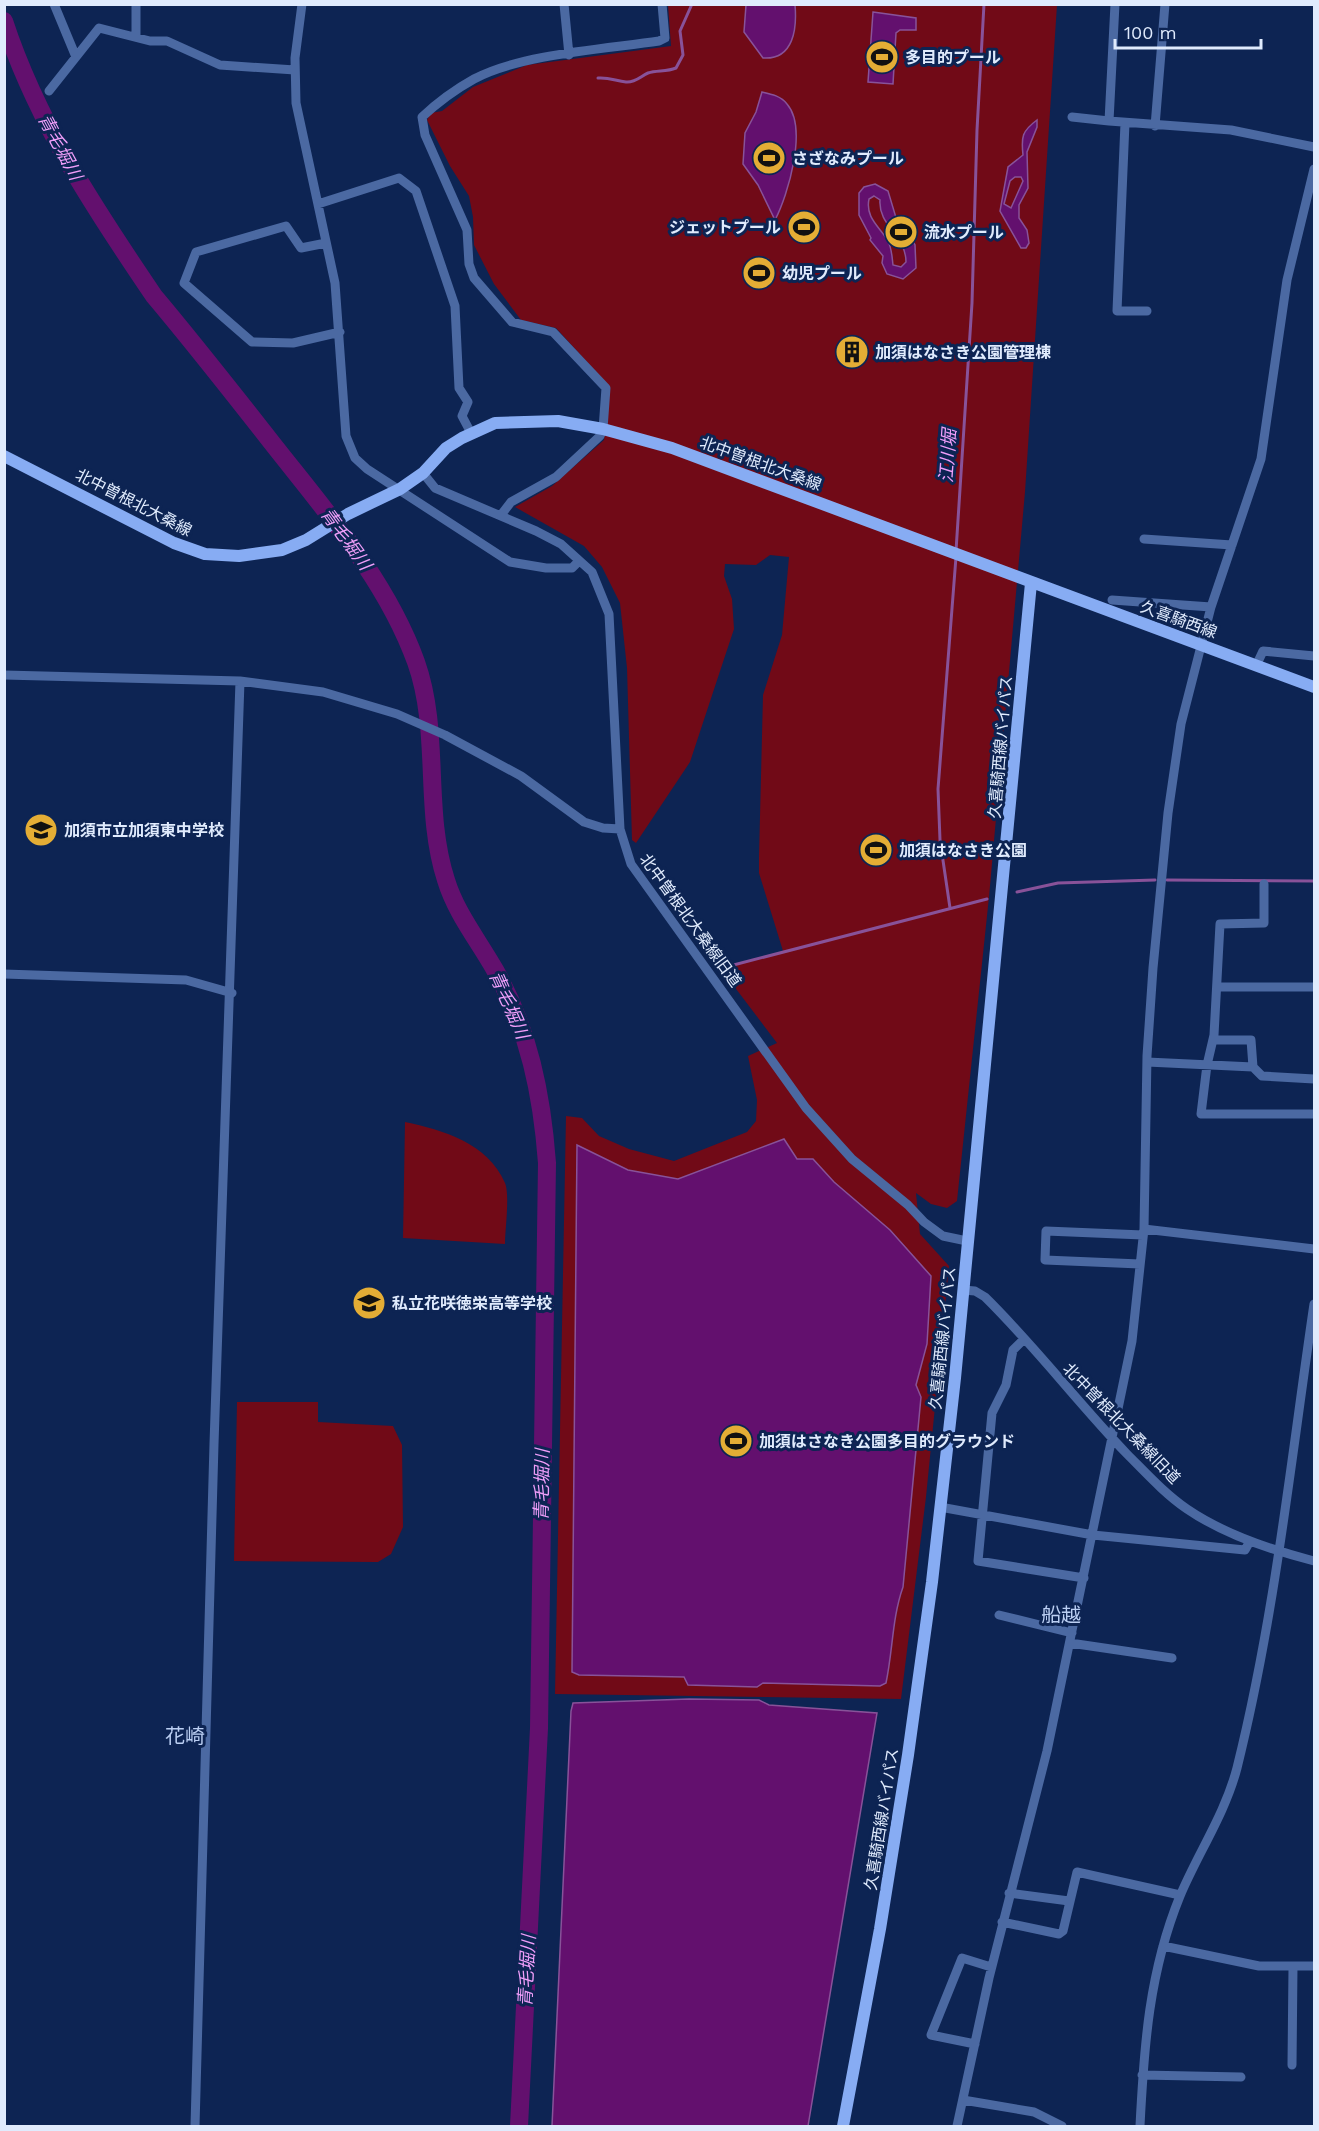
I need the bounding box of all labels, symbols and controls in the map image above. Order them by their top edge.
scale bar [1115,12,1260,50]
text: 100 m [1124,22,1177,43]
sports icon: 多目的プール [864,39,900,75]
place label: 多目的プール [905,48,1001,67]
water label: 青毛堀川 [34,110,88,185]
sports icon: さざなみプール [751,140,787,176]
place label: さざなみプール [792,149,904,168]
sports icon: ジェットプール [786,209,822,245]
sports icon: 流水プール [883,214,919,250]
place label: ジェットプール [669,218,781,237]
place label: 流水プール [924,223,1004,242]
sports icon: 幼児プール [741,255,777,291]
place label: 幼児プール [782,264,862,283]
building icon: 加須はなさき公園管理棟 [834,334,870,370]
place label: 加須はなさき公園管理棟 [875,343,1051,362]
water label: 江川堀 [935,425,960,484]
street label: 北中曽根北大桑線 [697,433,824,494]
street label: 北中曽根北大桑線 [72,465,195,540]
water label: 青毛堀川 [317,503,377,576]
street label: 久喜騎西線 [1138,597,1220,642]
street label: 久喜騎西線バイパス [985,675,1016,819]
school or university icon: 加須市立加須東中学校 [23,812,59,848]
place label: 加須市立加須東中学校 [64,821,224,840]
sports icon: 加須はなさき公園 [858,832,894,868]
place label: 加須はなさき公園 [899,841,1027,860]
street label: 北中曽根北大桑線旧道 [636,850,745,991]
water label: 青毛堀川 [485,968,535,1044]
street label: 久喜騎西線バイパス [926,1266,959,1410]
school or university icon: 私立花咲徳栄高等学校 [351,1285,387,1321]
place label: 私立花咲徳栄高等学校 [392,1294,552,1313]
street label: 北中曽根北大桑線旧道 [1059,1359,1184,1487]
sports icon: 加須はさなき公園多目的グラウンド [718,1423,754,1459]
place label: 加須はさなき公園多目的グラウンド [759,1432,1015,1451]
water label: 青毛堀川 [530,1447,553,1521]
district label: 船越 [1041,1603,1081,1627]
district label: 花崎 [165,1724,205,1748]
street label: 久喜騎西線バイパス [861,1747,902,1892]
water label: 青毛堀川 [514,1932,539,2007]

